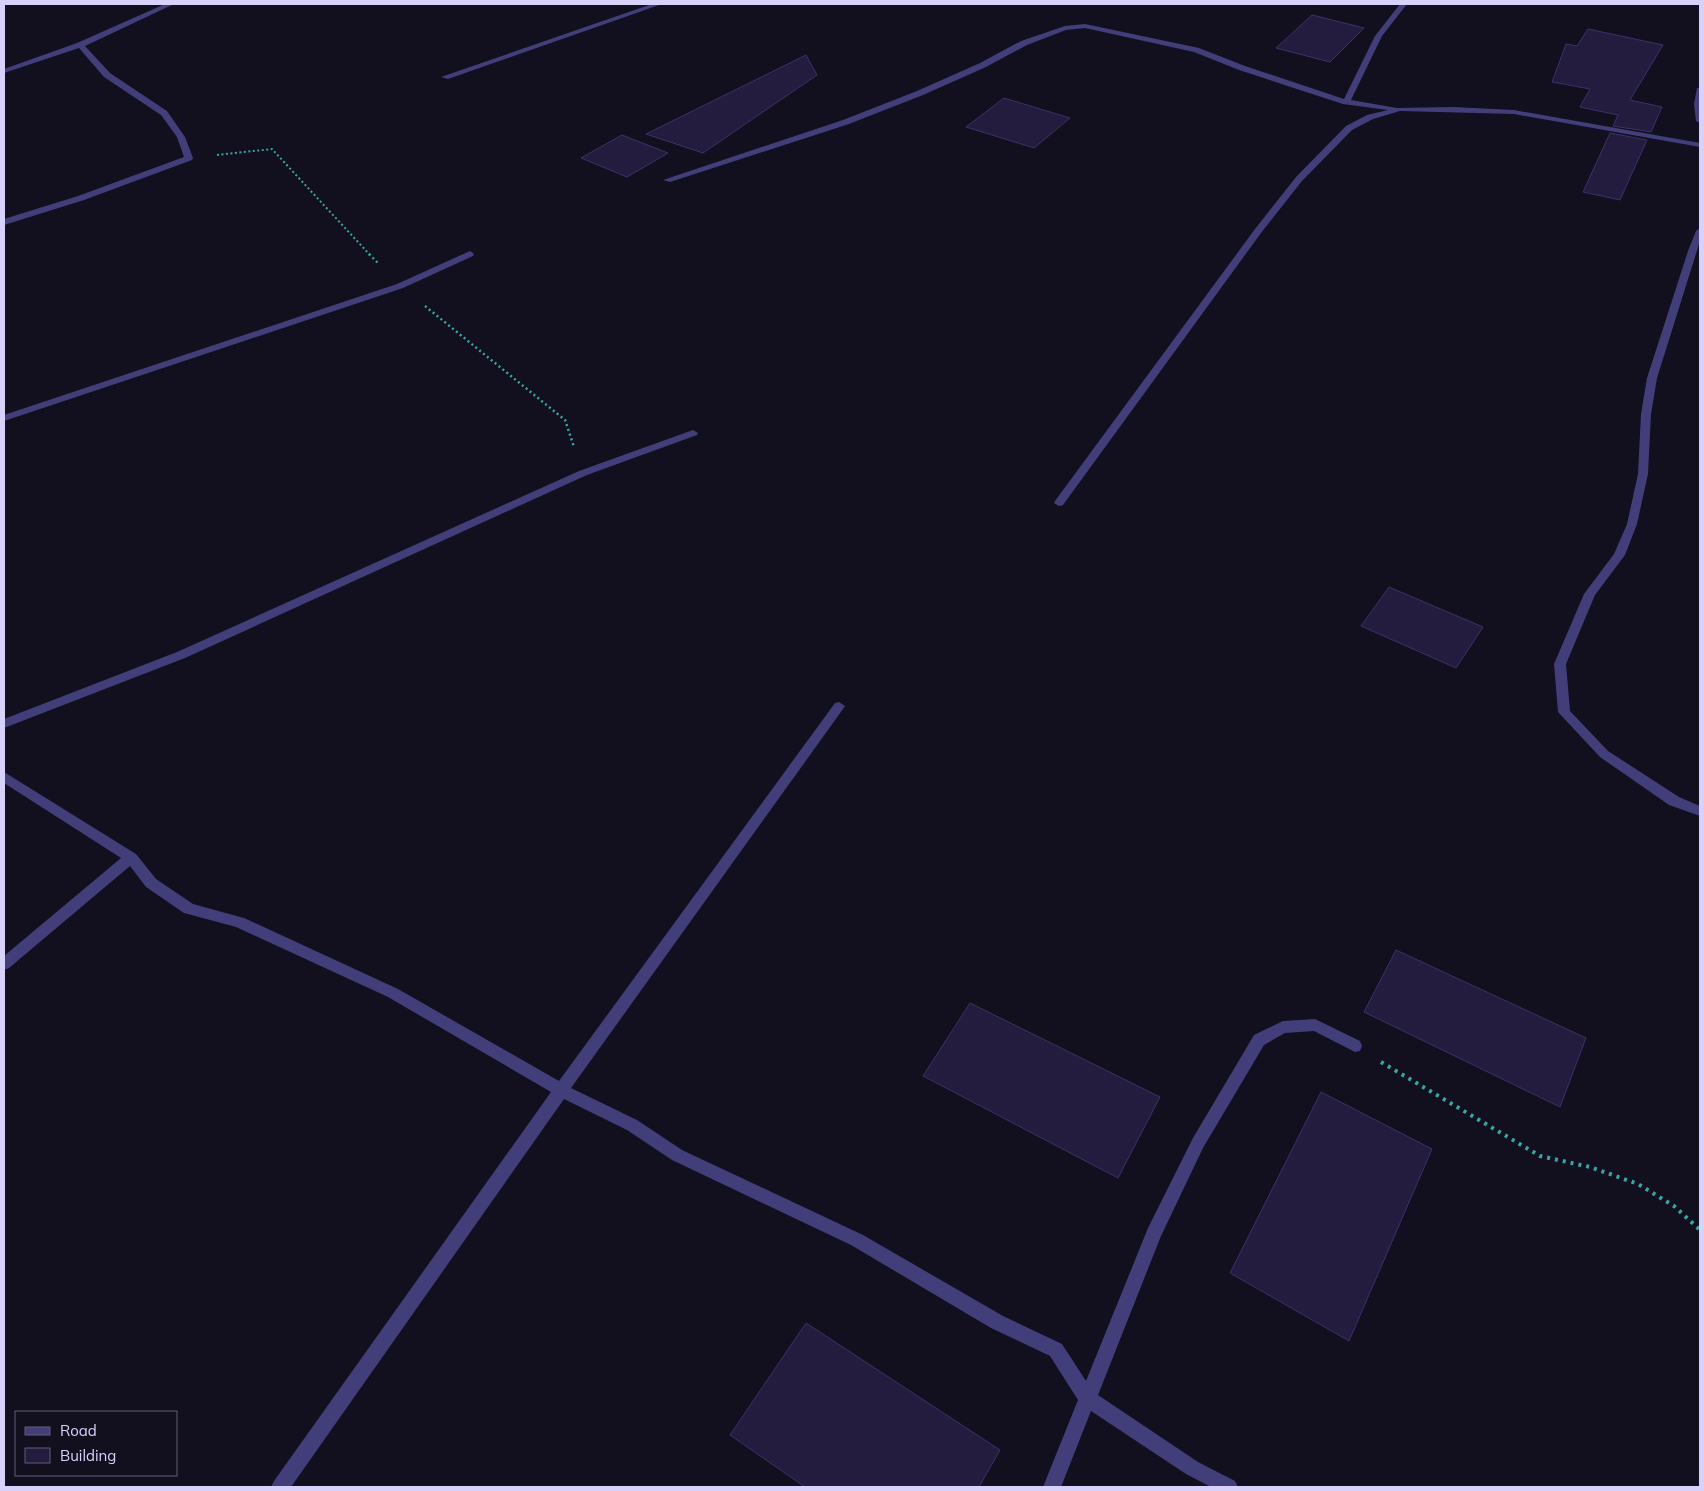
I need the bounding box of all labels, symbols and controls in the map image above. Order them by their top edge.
legend [15,1411,178,1476]
text: Road [60,1421,97,1440]
text: Building [60,1446,116,1465]

